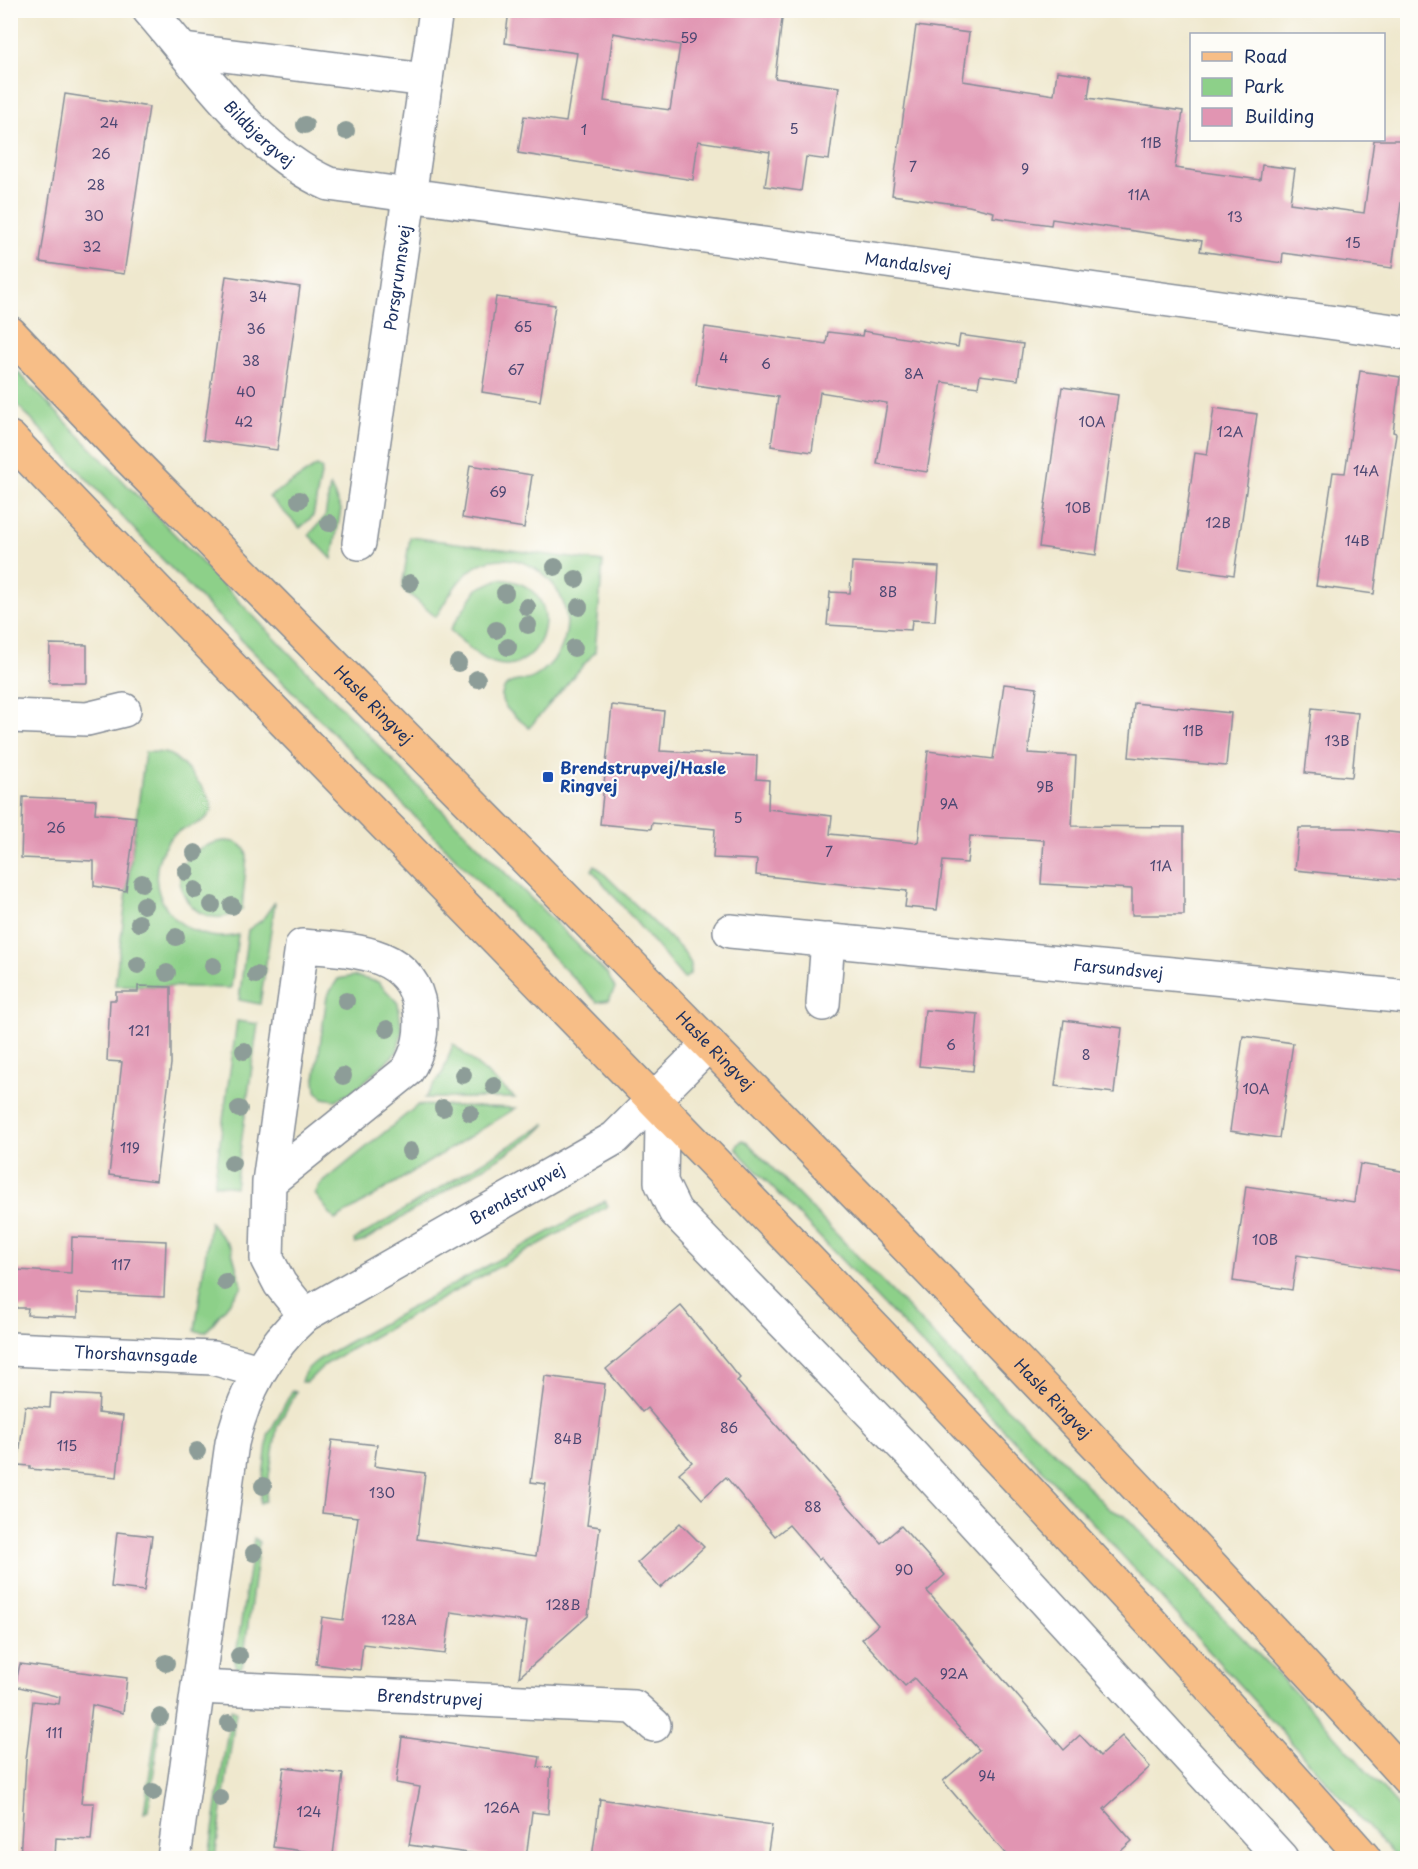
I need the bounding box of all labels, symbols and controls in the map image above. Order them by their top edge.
house number: 59 [680,27,698,48]
legend [1190,33,1385,141]
text: Road [1244,42,1288,69]
text: Park [1244,72,1284,99]
street label: Bildbjergvej [219,95,300,172]
text: Building [1244,102,1314,129]
house number: 24 [100,112,118,133]
house number: 5 [789,118,799,139]
house number: 1 [581,119,587,140]
house number: 11B [1141,132,1162,153]
house number: 26 [91,143,111,164]
house number: 7 [909,156,917,177]
house number: 9 [1021,158,1029,179]
house number: 28 [87,174,105,195]
house number: 11A [1128,184,1151,205]
house number: 30 [84,205,104,226]
house number: 13 [1227,206,1243,227]
street label: Porsgrunnsvej [377,223,416,332]
house number: 15 [1345,232,1361,253]
house number: 32 [83,236,101,257]
street label: Mandalsvej [863,245,953,281]
house number: 34 [249,286,267,307]
house number: 65 [514,316,532,337]
house number: 36 [246,318,266,339]
house number: 4 [719,347,729,368]
house number: 38 [242,350,260,371]
house number: 6 [761,353,771,374]
house number: 67 [507,359,525,380]
house number: 8A [904,363,924,384]
house number: 40 [236,381,256,402]
house number: 42 [235,411,253,432]
house number: 10A [1078,411,1106,432]
house number: 12A [1217,421,1244,442]
house number: 14A [1353,460,1379,481]
house number: 69 [489,481,507,502]
house number: 10B [1065,497,1091,518]
house number: 12B [1205,512,1231,533]
house number: 14B [1345,530,1369,551]
house number: 8B [879,581,897,602]
street label: Hasle Ringvej [329,659,419,749]
house number: 11B [1183,720,1204,741]
house number: 13B [1325,730,1349,751]
place label: Brendstrupvej/Hasle Ringvej [560,755,726,797]
marker: Brendstrupvej/Hasle Ringvej [541,770,555,784]
house number: 9B [1036,776,1054,797]
house number: 9A [940,793,959,814]
house number: 5 [733,807,743,828]
house number: 26 [46,817,66,838]
house number: 7 [825,841,833,862]
house number: 11A [1150,855,1173,876]
street label: Farsundsvej [1072,951,1164,984]
street label: Hasle Ringvej [671,1005,760,1095]
house number: 121 [128,1020,150,1041]
house number: 6 [946,1034,956,1055]
house number: 8 [1082,1044,1090,1065]
house number: 10A [1242,1078,1270,1099]
house number: 119 [120,1137,140,1158]
street label: Brendstrupvej [465,1156,569,1230]
house number: 10B [1252,1229,1278,1250]
house number: 117 [111,1254,131,1275]
street label: Thorshavnsgade [73,1339,198,1368]
street label: Hasle Ringvej [1009,1352,1098,1443]
house number: 86 [720,1417,738,1438]
house number: 84B [554,1428,582,1449]
house number: 115 [57,1435,77,1456]
house number: 130 [369,1482,395,1503]
house number: 88 [804,1496,822,1517]
house number: 90 [895,1559,913,1580]
house number: 128B [546,1594,580,1615]
house number: 128A [381,1609,417,1630]
house number: 92A [940,1663,968,1684]
street label: Brendstrupvej [376,1682,483,1711]
house number: 111 [45,1722,63,1743]
house number: 94 [978,1765,996,1786]
house number: 126A [484,1797,520,1818]
house number: 124 [296,1801,322,1822]

